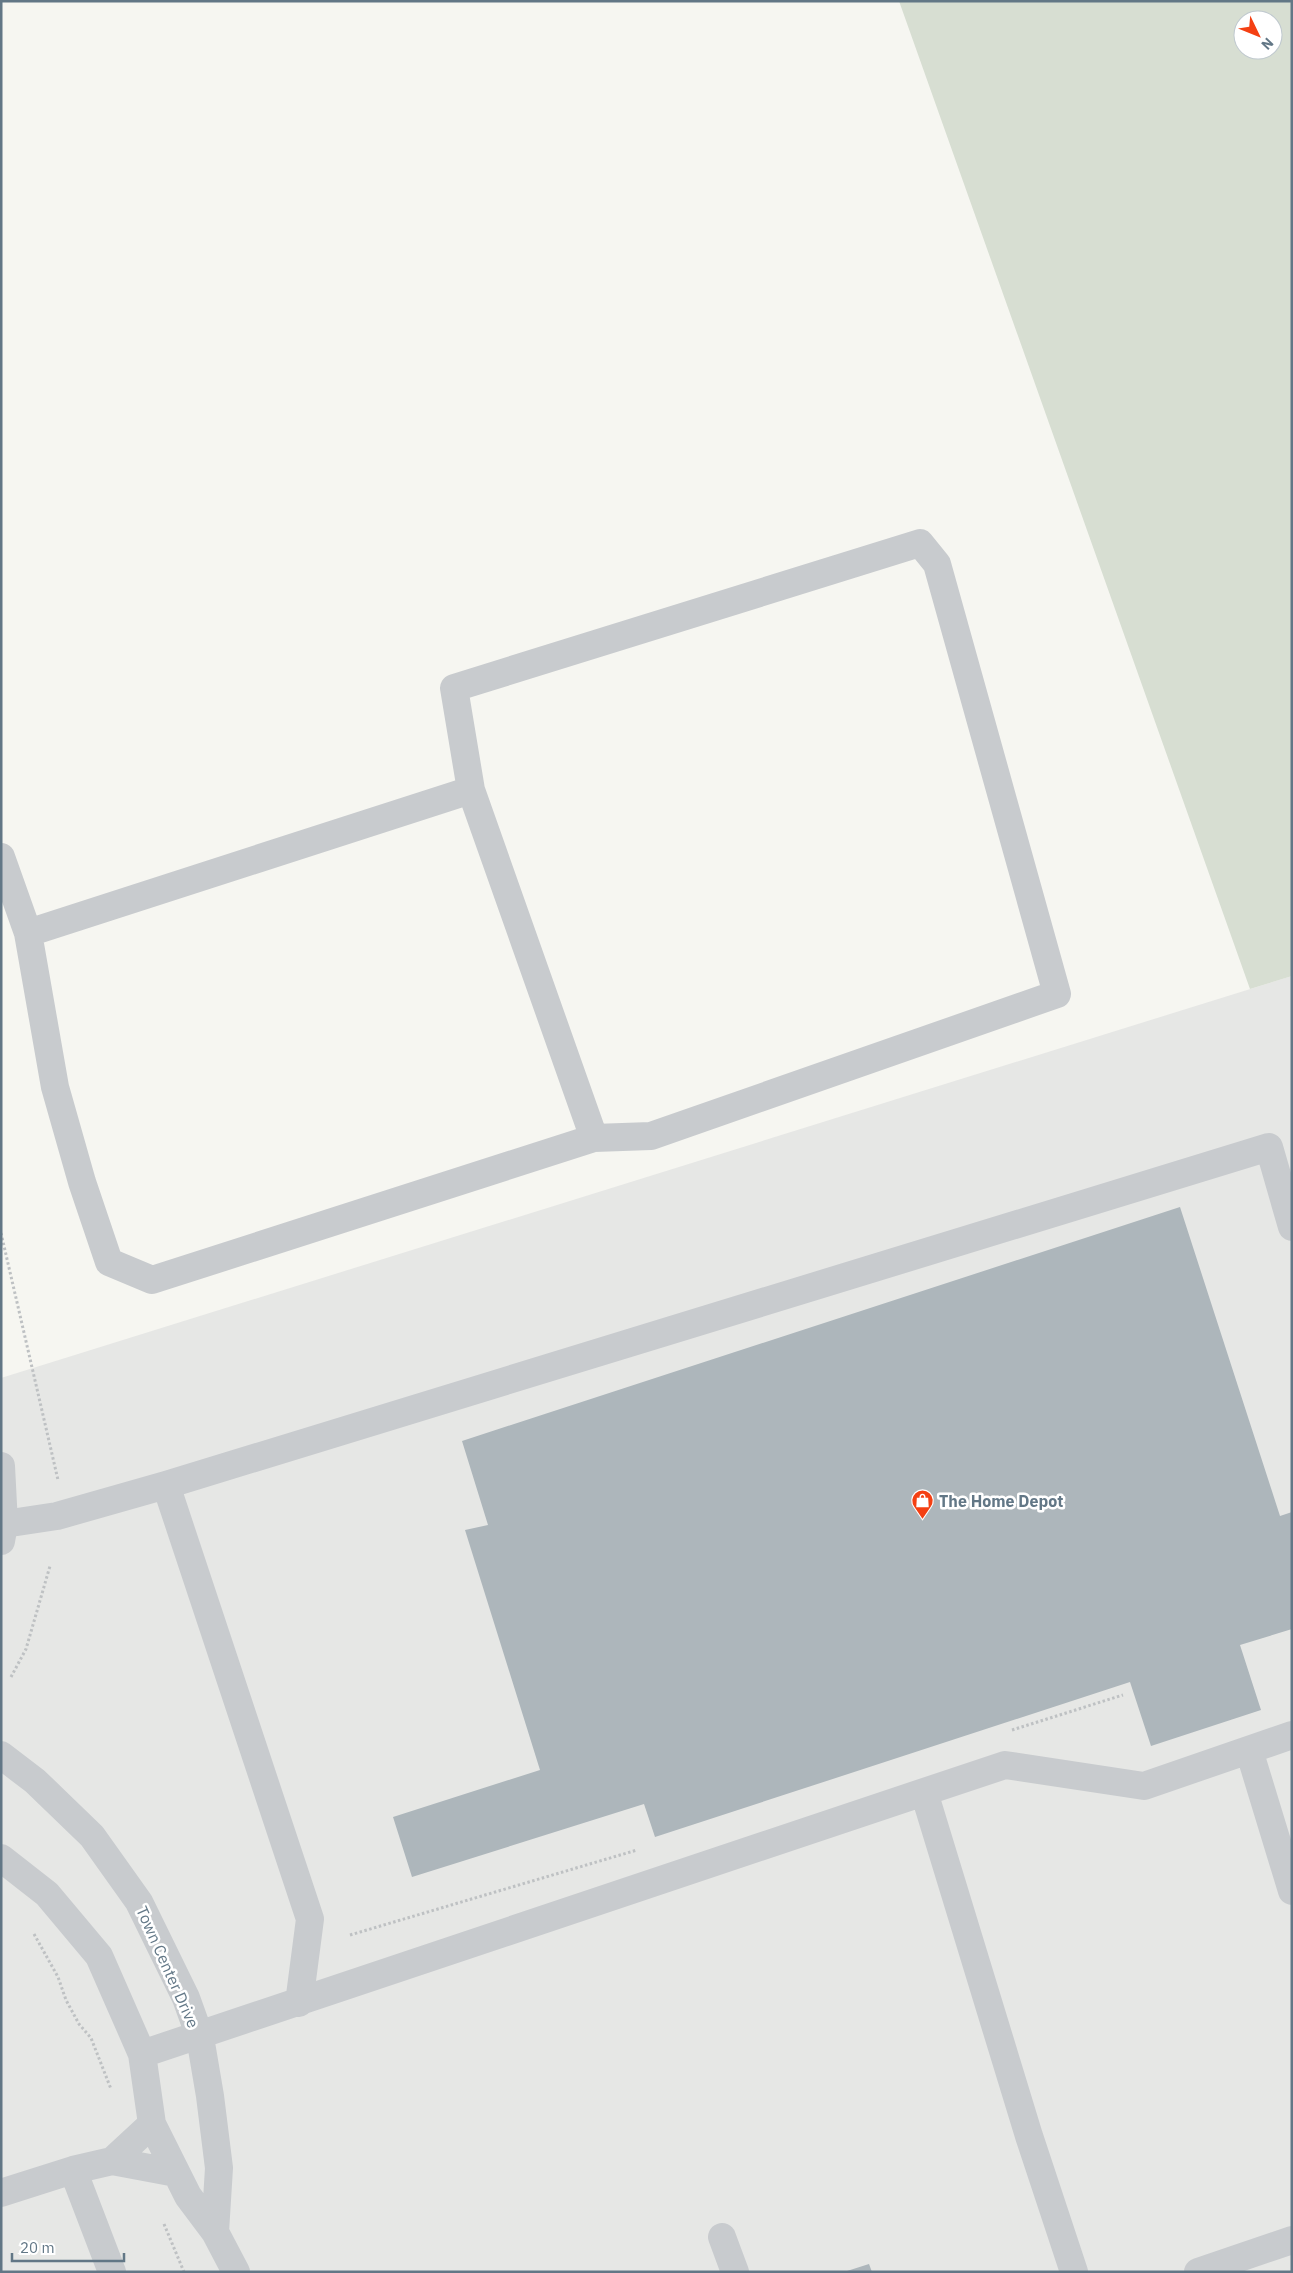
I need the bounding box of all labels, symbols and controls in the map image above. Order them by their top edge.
north arrow [1233,10,1283,60]
text: N [1257,34,1278,54]
shop icon: The Home Depot [911,1489,935,1520]
place label: The Home Depot [939,1491,1063,1511]
street label: Town Center Drive [132,1903,204,2031]
scale bar [12,2230,125,2262]
text: 20 m [20,2238,55,2257]

